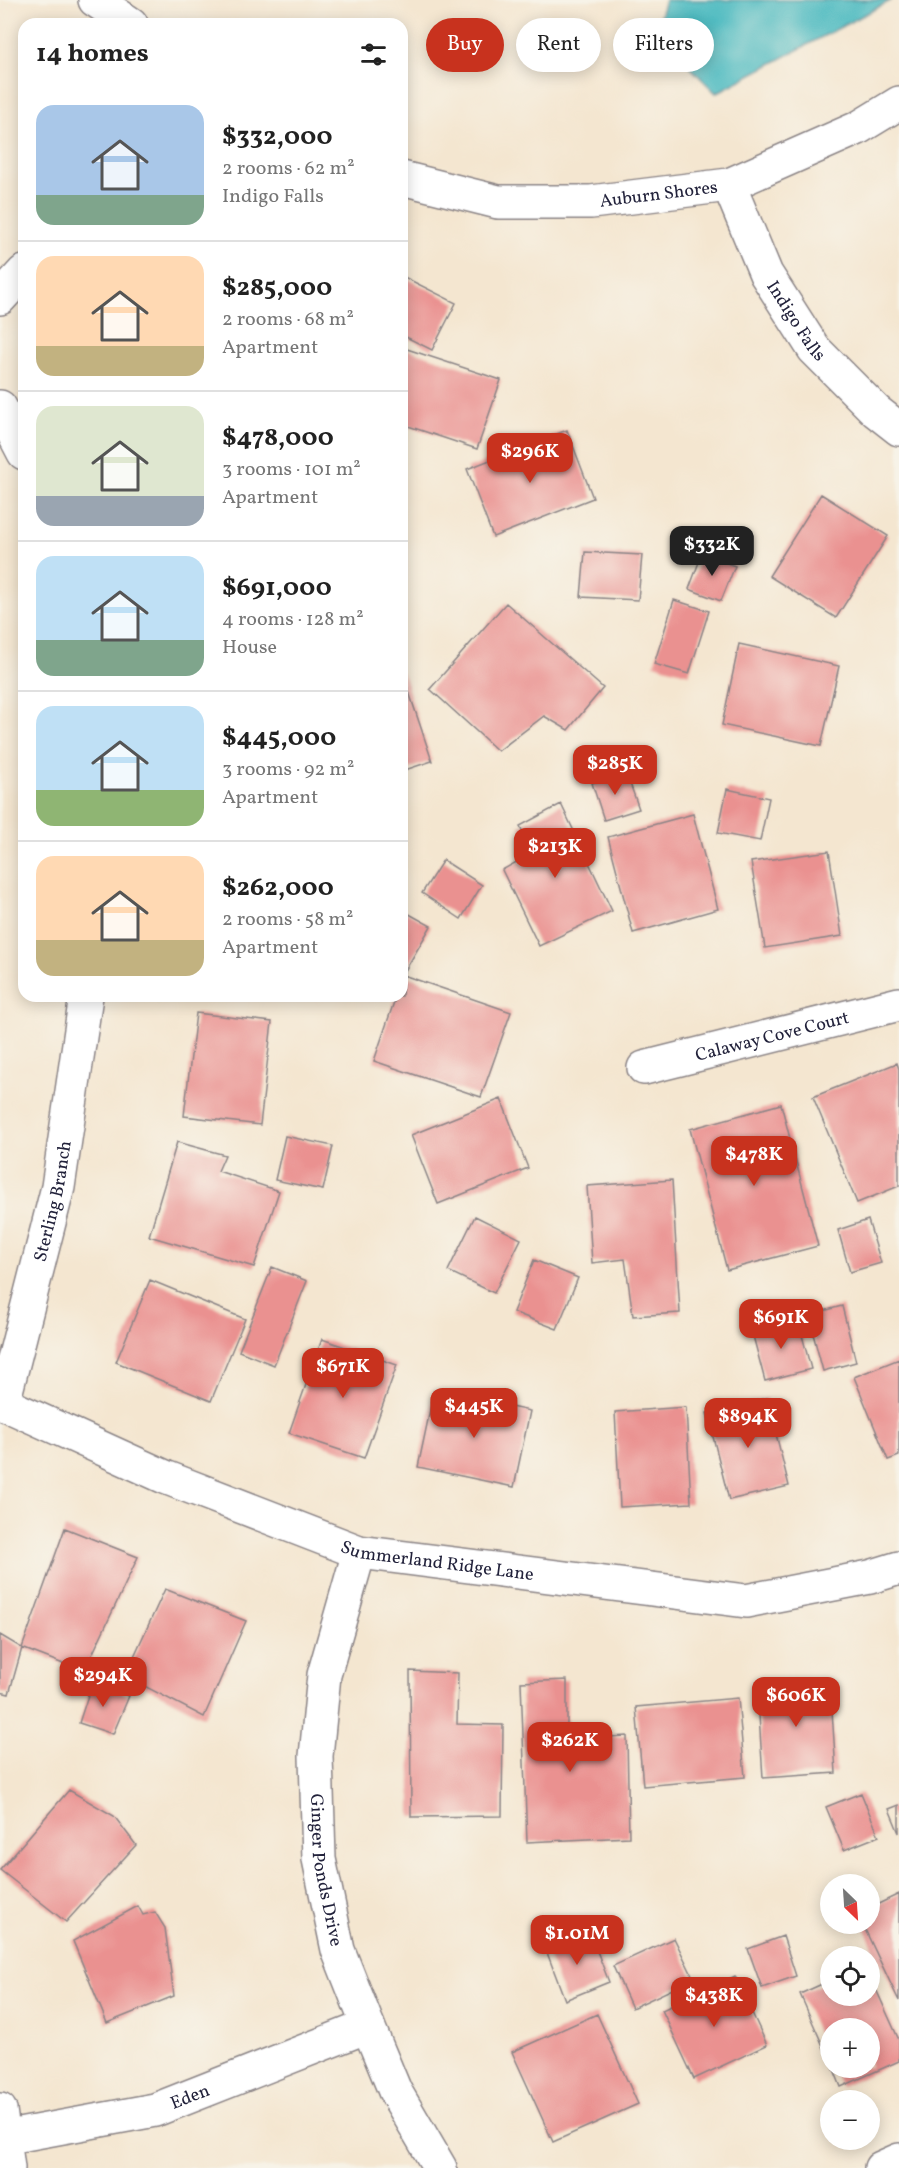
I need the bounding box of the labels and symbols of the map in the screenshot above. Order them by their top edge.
street label: Auburn Shores [598,176,719,215]
street label: Indigo Falls [759,276,831,368]
pin: $296K [488,433,572,484]
pin: $332K [670,526,754,577]
pin: $285K [573,745,657,796]
pin: $213K [513,828,597,879]
street label: Calaway Cove Court [693,1006,852,1069]
pin: $478K [712,1136,796,1187]
street label: Sterling Branch [28,1139,79,1265]
pin: $691K [739,1299,823,1350]
pin: $671K [301,1348,385,1399]
pin: $445K [432,1388,516,1439]
pin: $894K [706,1398,790,1449]
street label: Summerland Ridge Lane [337,1535,535,1588]
pin: $294K [61,1657,145,1708]
pin: $606K [754,1677,838,1728]
pin: $262K [528,1722,612,1773]
street label: Ginger Ponds Drive [303,1793,348,1949]
north arrow [820,1874,880,1934]
pin: $1.01M [528,1915,626,1966]
pin: $438K [672,1977,756,2028]
street label: Eden [167,2079,214,2117]

